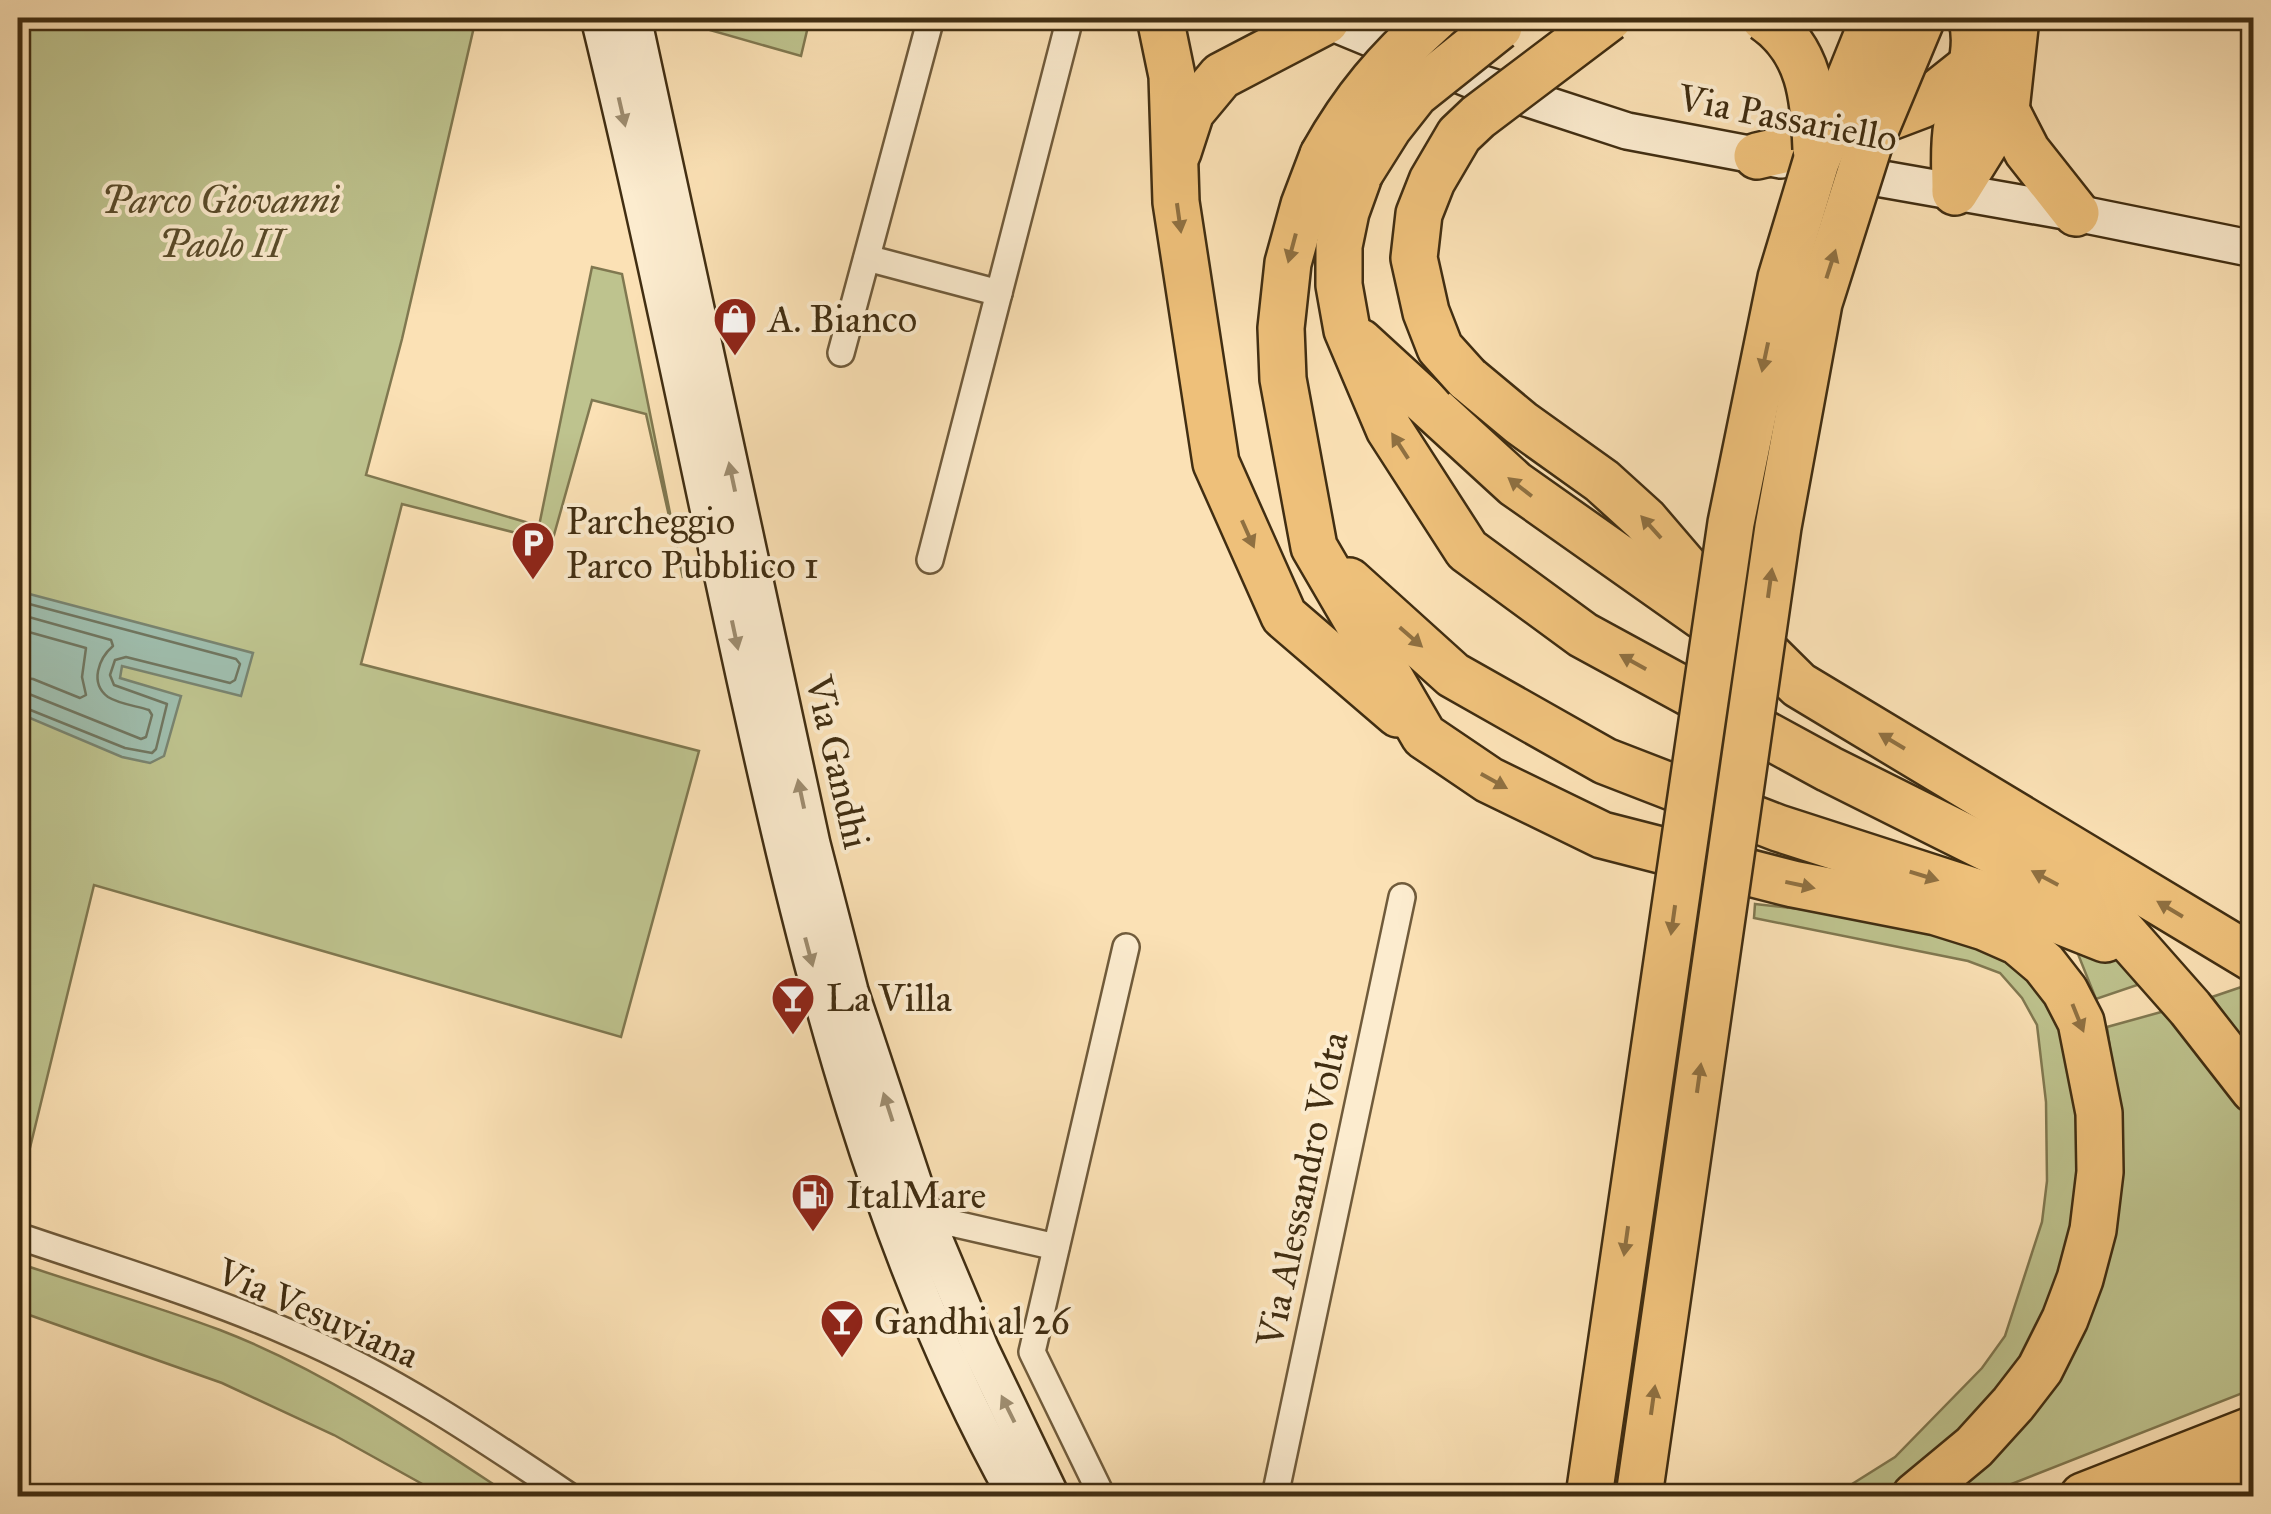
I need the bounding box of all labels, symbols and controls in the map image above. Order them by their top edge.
street label: Via Passariello [1674,74,1901,162]
one-way arrow [615,97,630,128]
park label: Parco Giovanni Paolo II [101,177,341,267]
one-way arrow [1171,203,1187,235]
one-way arrow [1284,232,1300,263]
one-way arrow [1824,249,1839,279]
shop icon: A. Bianco [712,296,758,357]
place label: A. Bianco [766,296,917,342]
one-way arrow [1756,342,1772,373]
one-way arrow [1391,432,1409,459]
one-way arrow [724,461,740,492]
one-way arrow [1507,477,1533,498]
place label: Parcheggio Parco Pubblico 1 [566,498,819,588]
one-way arrow [1640,515,1662,540]
parking icon: Parcheggio Parco Pubblico 1 [510,520,556,581]
one-way arrow [1239,520,1256,549]
one-way arrow [1763,567,1779,599]
one-way arrow [728,620,743,651]
one-way arrow [1398,626,1423,648]
one-way arrow [1619,654,1648,671]
street label: Via Gandhi [796,670,880,853]
one-way arrow [1878,733,1906,750]
one-way arrow [1479,772,1508,789]
one-way arrow [793,778,808,809]
one-way arrow [1909,869,1940,884]
one-way arrow [2031,870,2059,887]
one-way arrow [1785,877,1816,893]
one-way arrow [2156,901,2184,918]
one-way arrow [1665,904,1681,936]
one-way arrow [801,937,817,968]
bar icon: La Villa [770,975,816,1036]
place label: La Villa [826,975,953,1021]
one-way arrow [2070,1003,2086,1033]
street label: Via Alessandro Volta [1246,1027,1358,1351]
one-way arrow [1692,1062,1708,1094]
one-way arrow [880,1092,895,1122]
fuel station icon: ItalMare [790,1172,836,1233]
place label: ItalMare [846,1172,986,1218]
one-way arrow [1618,1226,1634,1258]
street label: Via Vesuviana [209,1248,427,1378]
bar icon: Gandhi al 26 [819,1298,865,1359]
place label: Gandhi al 26 [874,1298,1071,1344]
one-way arrow [1646,1384,1662,1415]
one-way arrow [1000,1394,1017,1423]

